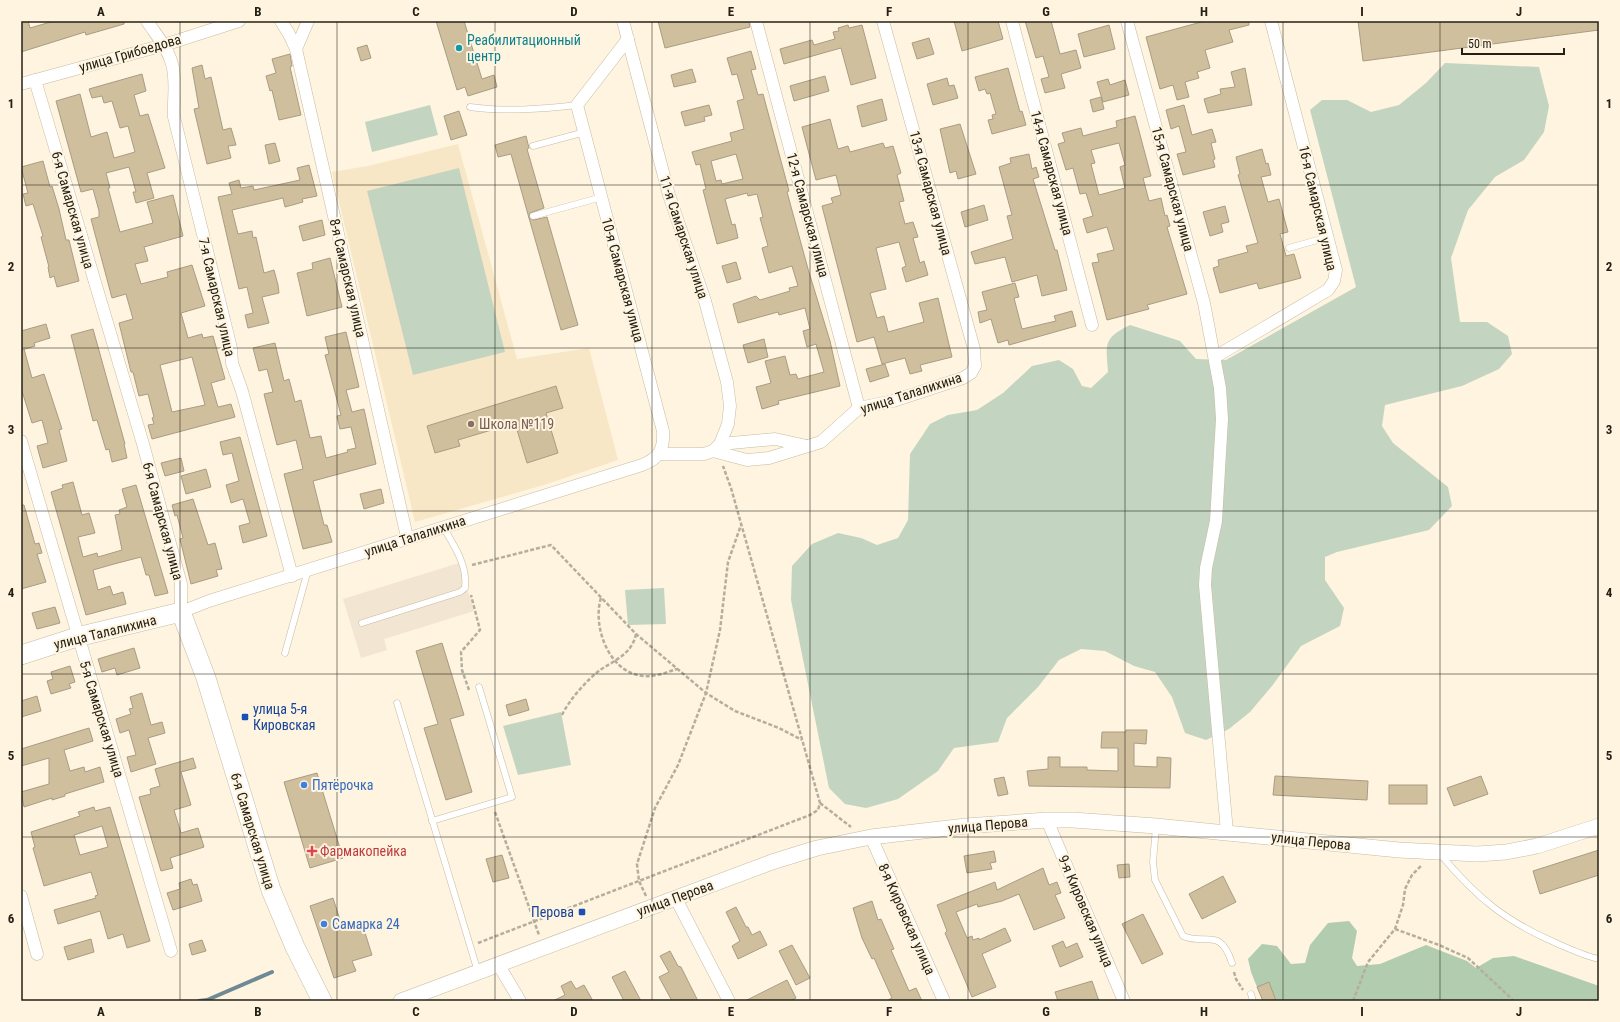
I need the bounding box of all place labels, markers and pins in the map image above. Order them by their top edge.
place label: Реабилитационный центр [467,32,581,64]
marker: Реабилитационный центр [454,43,464,53]
place label: Школа №119 [479,416,554,432]
marker: Школа №119 [466,419,476,429]
place label: улица 5-я Кировская [253,701,315,733]
marker: улица 5-я Кировская [240,712,250,722]
place label: Пятёрочка [312,777,374,793]
marker: Пятёрочка [299,780,309,790]
place label: Фармакопейка [320,843,407,859]
marker: Фармакопейка [307,846,317,856]
place label: Перова [531,904,574,920]
marker: Перова [577,907,587,917]
place label: Самарка 24 [332,916,400,932]
marker: Самарка 24 [319,919,329,929]

